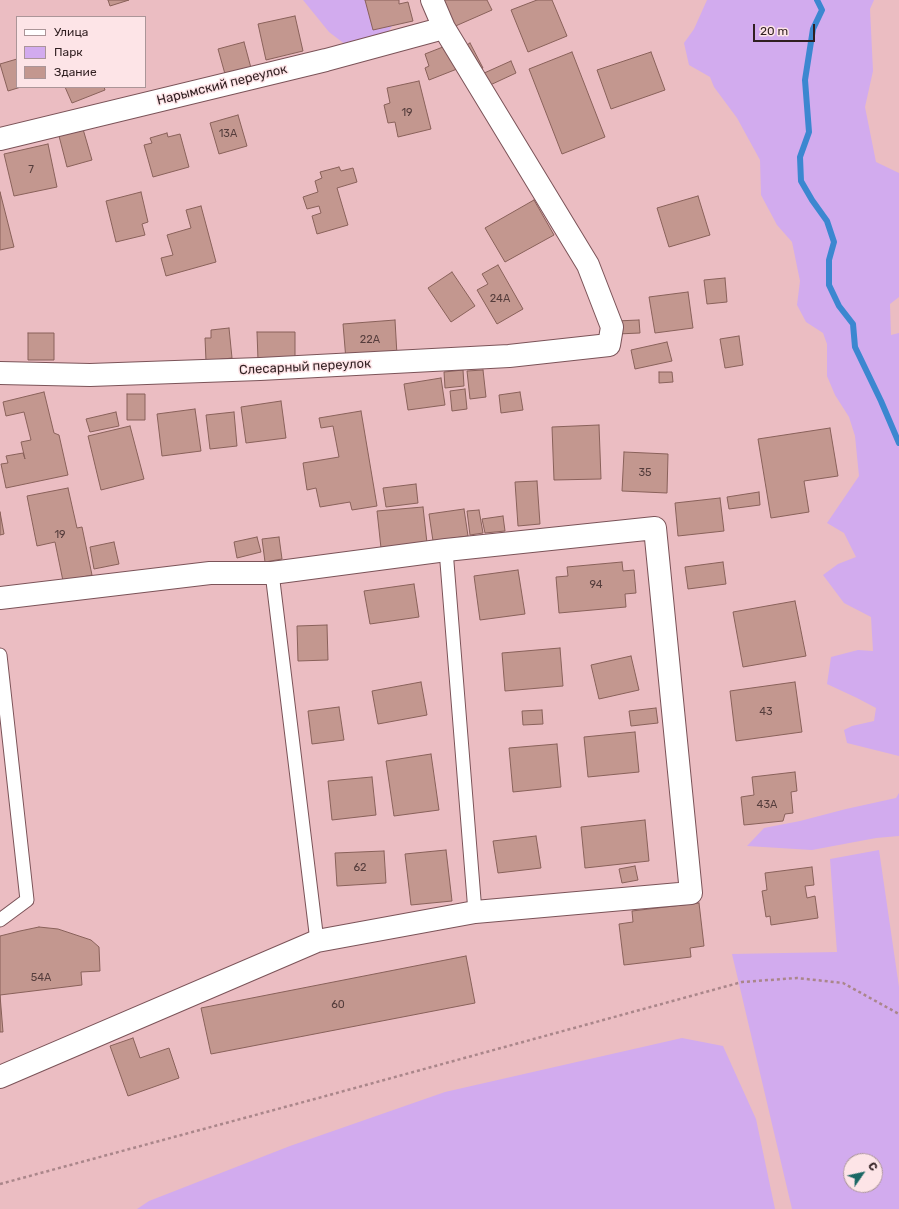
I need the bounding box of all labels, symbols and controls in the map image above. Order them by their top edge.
legend [16,16,146,88]
scale bar [755,16,817,42]
text: 20 m [760,24,788,38]
text: Улица [54,25,88,39]
text: Парк [54,45,83,59]
street label: Нарымский переулок [155,61,289,109]
text: Здание [54,65,97,79]
house number: 19 [401,106,413,120]
house number: 13А [219,127,237,141]
house number: 7 [28,163,34,177]
house number: 24А [490,292,510,306]
house number: 22А [360,333,380,347]
street label: Слесарный переулок [239,356,371,378]
house number: 35 [638,466,652,480]
house number: 19 [54,528,66,542]
house number: 94 [589,578,603,592]
house number: 43 [759,705,773,719]
house number: 43А [757,798,777,812]
house number: 62 [353,861,367,875]
house number: 54А [31,971,51,985]
house number: 60 [331,998,345,1012]
north arrow [843,1153,883,1193]
text: С [865,1160,880,1173]

